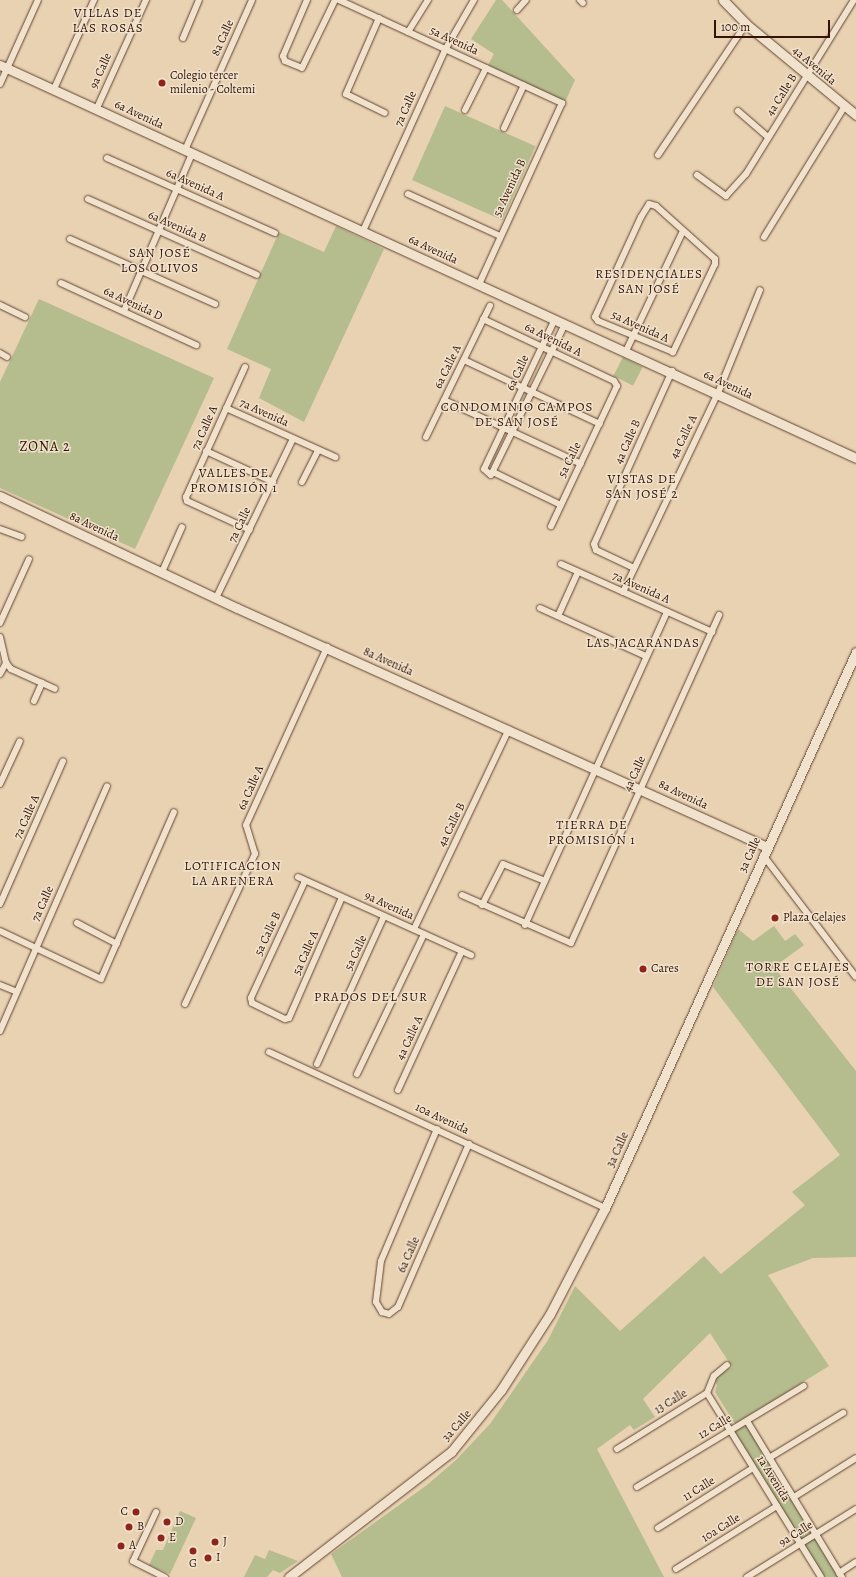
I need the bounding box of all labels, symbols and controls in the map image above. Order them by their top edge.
district label: VILLAS DE LAS ROSAS [72,6,144,37]
scale bar [716,12,832,38]
street label: 8a Calle [209,18,237,58]
text: 100 m [721,19,750,35]
street label: 5a Avenida [427,23,481,59]
street label: 4a Avenida [789,44,839,88]
street label: 9a Calle [87,51,115,91]
place label: Colegio tercer milenio - Coltemi [170,69,256,97]
street label: 4a Calle B [763,71,801,119]
marker: Colegio tercer milenio - Coltemi [157,78,167,88]
street label: 7a Calle [392,89,420,129]
street label: 6a Avenida [112,97,166,133]
street label: 5a Avenida B [490,157,530,219]
street label: 6a Avenida A [164,166,226,204]
street label: 6a Avenida B [146,208,208,246]
street label: 6a Avenida [406,232,460,268]
district label: SAN JOSÉ LOS OLIVOS [121,246,199,277]
district label: RESIDENCIALES SAN JOSÉ [595,267,703,298]
street label: 6a Avenida D [101,284,165,324]
street label: 5a Avenida A [609,308,671,346]
street label: 6a Avenida A [522,320,584,360]
street label: 6a Calle A [431,343,465,391]
street label: 6a Calle [503,353,533,393]
street label: 6a Avenida [701,367,755,403]
street label: 7a Avenida [237,396,291,430]
district label: CONDOMINIO CAMPOS DE SAN JOSÉ [441,400,593,431]
street label: 7a Calle A [189,404,221,452]
street label: 4a Calle A [667,413,701,461]
street label: 4a Calle B [612,417,644,467]
district label: ZONA 2 [19,439,71,455]
street label: 5a Calle [555,440,585,480]
district label: VALLES DE PROMISIÓN 1 [190,466,278,497]
district label: VISTAS DE SAN JOSÉ 2 [606,472,678,503]
street label: 7a Calle [226,505,254,545]
street label: 8a Avenida [67,509,121,545]
street label: 7a Avenida A [610,569,672,607]
district label: LAS JACARANDAS [586,635,700,651]
street label: 8a Avenida [361,645,415,679]
street label: 4a Calle [621,754,649,794]
street label: 6a Calle A [235,763,267,813]
street label: 8a Avenida [656,777,710,813]
street label: 7a Calle A [11,793,43,841]
street label: 4a Calle B [435,801,469,849]
district label: TIERRA DE PROMISIÓN 1 [548,818,636,849]
street label: 3a Calle [736,835,764,875]
district label: LOTIFICACION LA ARENERA [184,859,282,890]
street label: 7a Calle [29,884,57,924]
street label: 9a Avenida [362,889,416,923]
street label: 5a Calle B [252,910,284,958]
place label: Plaza Celajes [783,911,846,925]
marker: Plaza Celajes [770,913,780,923]
street label: 5a Calle A [290,929,322,977]
street label: 5a Calle [342,933,370,973]
district label: TORRE CELAJES DE SAN JOSÉ [746,960,850,991]
place label: Cares [651,962,679,976]
marker: Cares [638,964,648,974]
district label: PRADOS DEL SUR [314,989,428,1005]
street label: 4a Calle A [394,1014,426,1062]
street label: 10a Avenida [413,1100,471,1138]
street label: 3a Calle [604,1130,632,1170]
street label: 6a Calle [395,1235,423,1275]
street label: 13 Calle [652,1386,690,1418]
street label: 3a Calle [439,1407,475,1445]
street label: 12 Calle [696,1411,734,1443]
street label: 1a Avenida [753,1453,793,1505]
street label: 11 Calle [680,1474,718,1504]
place label: C [120,1505,128,1519]
marker: C [131,1507,141,1517]
street label: 10a Calle [699,1511,743,1545]
place label: D [175,1515,183,1529]
marker: D [162,1517,172,1527]
street label: 9a Calle [776,1518,816,1550]
place label: B [137,1520,144,1534]
marker: B [124,1522,134,1532]
place label: E [169,1531,176,1545]
marker: E [156,1533,166,1543]
place label: J [223,1535,227,1549]
marker: J [210,1537,220,1547]
place label: A [129,1539,136,1553]
marker: A [116,1541,126,1551]
marker: G [188,1546,198,1556]
place label: I [216,1551,220,1565]
marker: I [203,1553,213,1563]
place label: G [189,1557,197,1571]

